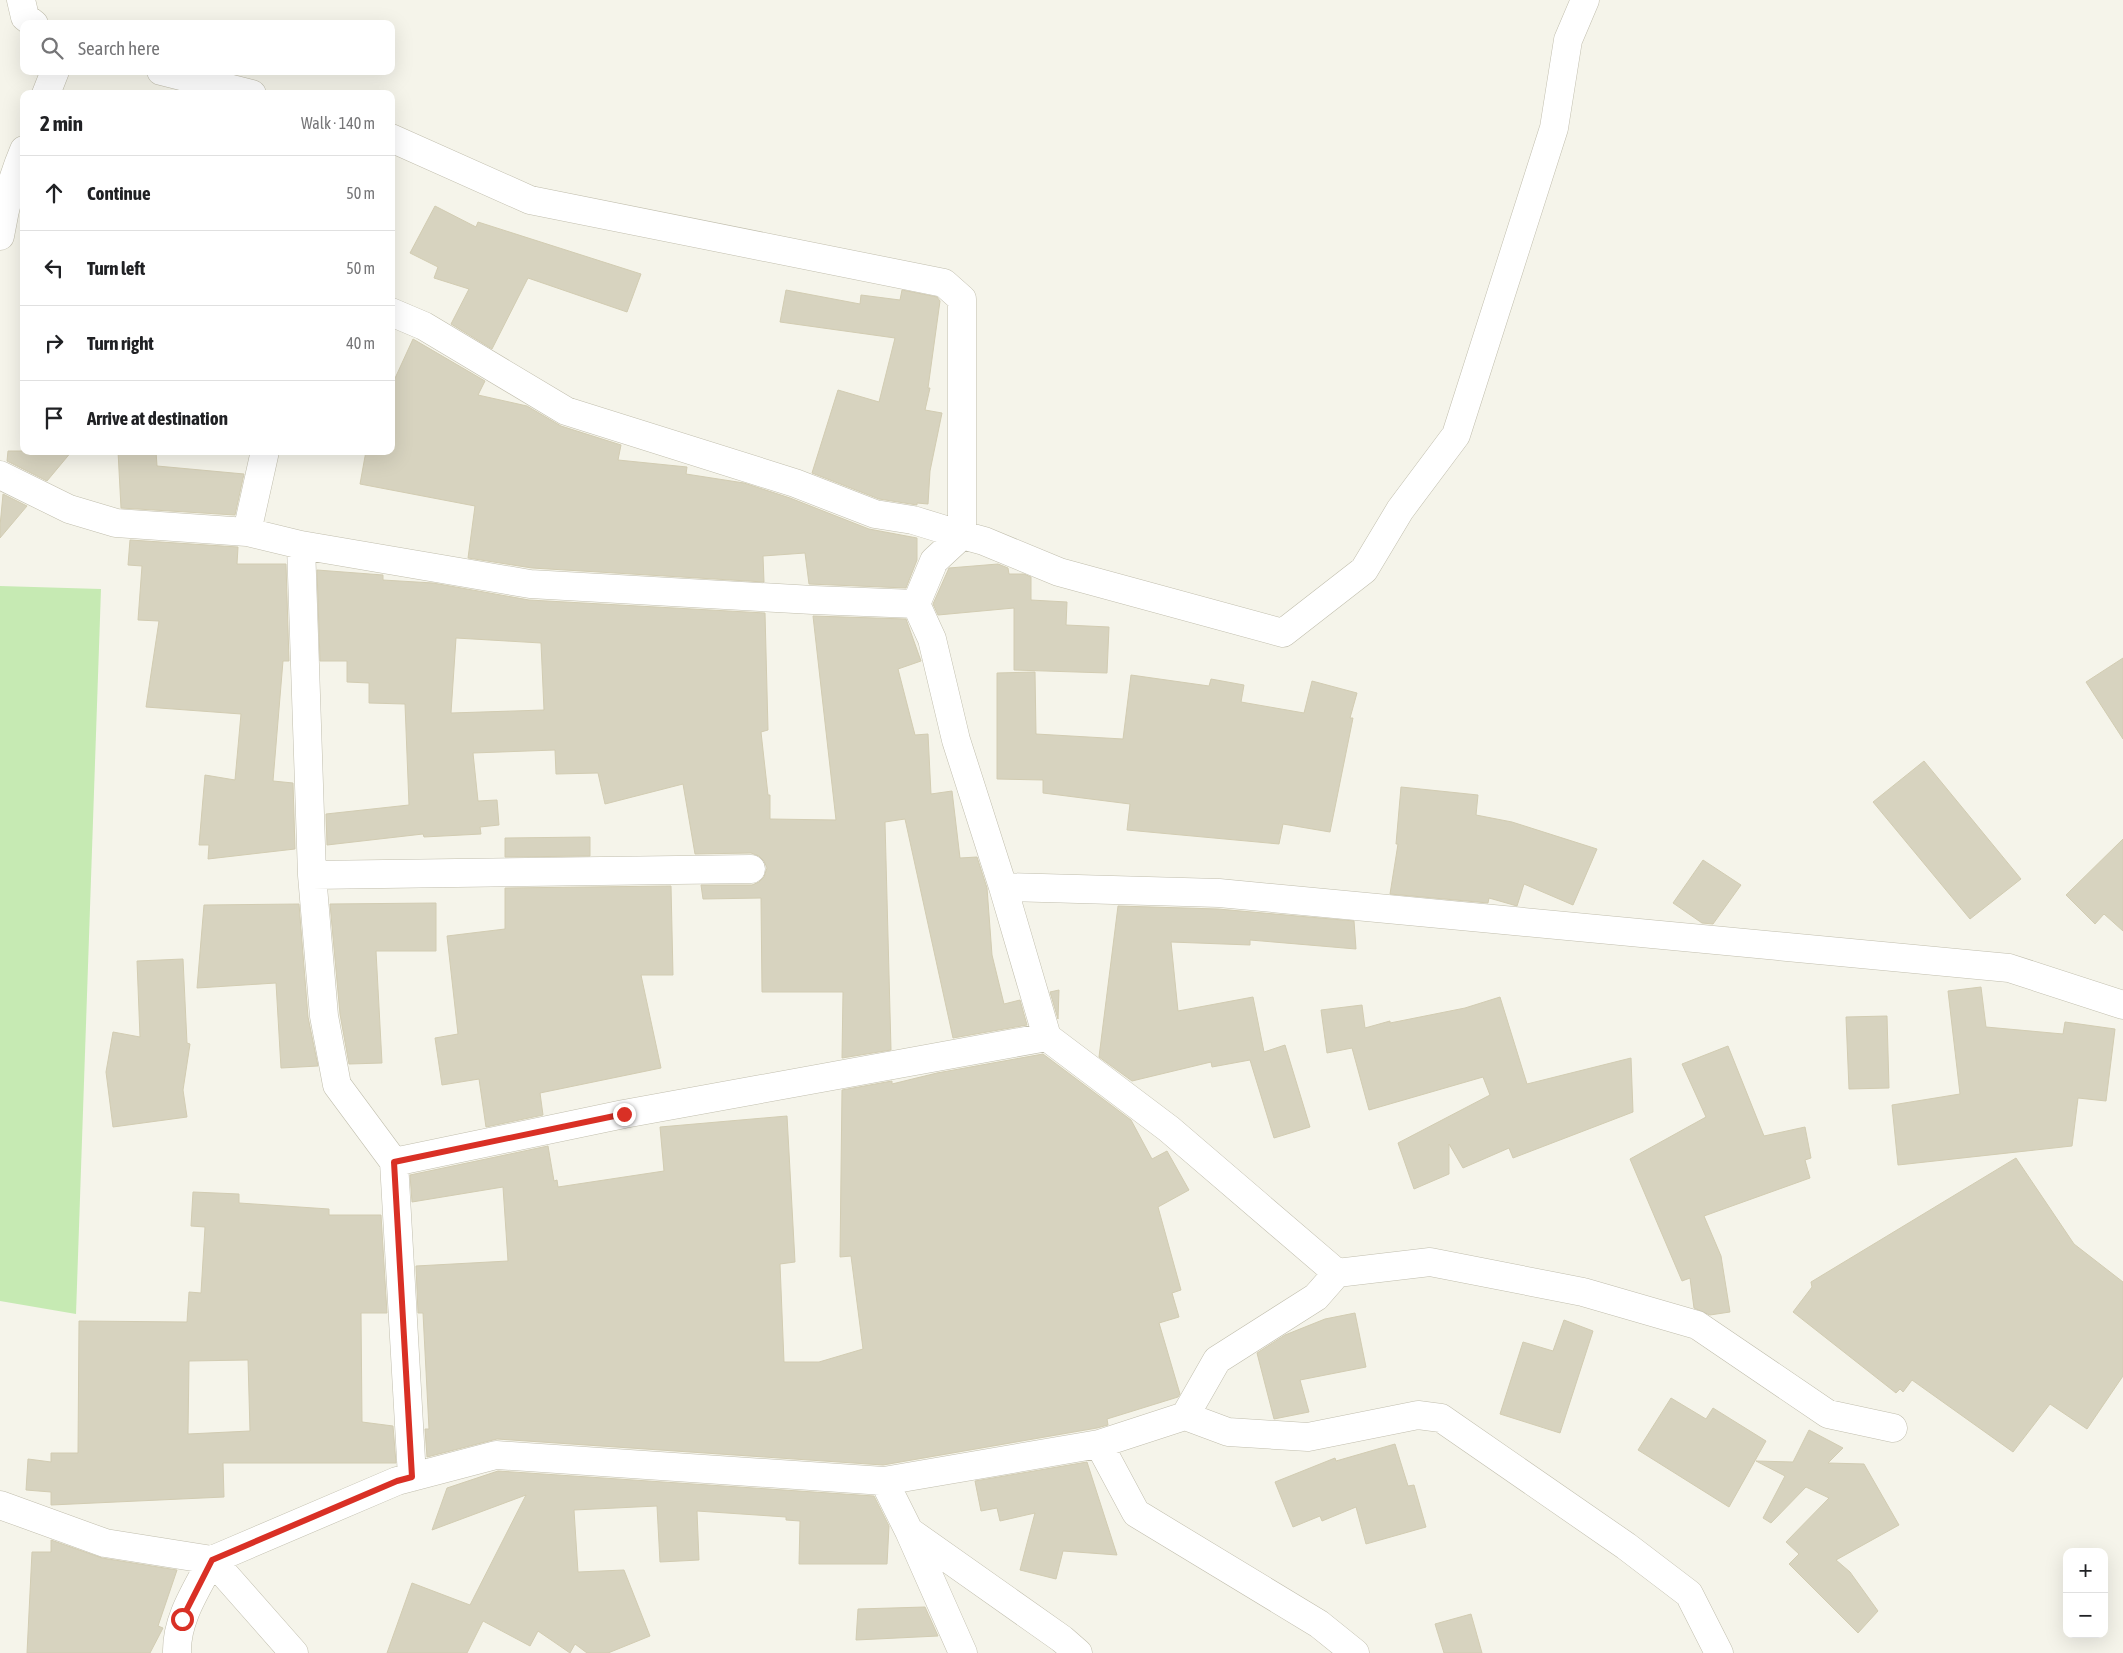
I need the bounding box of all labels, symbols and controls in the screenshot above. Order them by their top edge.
search box [20,20,395,75]
icon: search [38,34,66,62]
text: Search here [78,37,160,59]
text: 2 min [40,111,83,135]
text: Walk · 140 m [301,114,375,132]
icon: ahead [40,179,68,207]
text: Continue [87,182,151,204]
text: 50 m [346,184,375,202]
icon: left [40,254,68,282]
text: Turn left [87,257,145,279]
text: 50 m [346,259,375,277]
icon: right [40,329,68,357]
text: Turn right [87,332,154,354]
text: 40 m [346,334,375,352]
icon: arrive [40,404,68,432]
text: Arrive at destination [87,407,228,429]
route end [613,1103,636,1126]
map controls [2063,1548,2108,1638]
button: + [2063,1548,2108,1593]
button: − [2063,1593,2108,1638]
route start [171,1608,194,1631]

